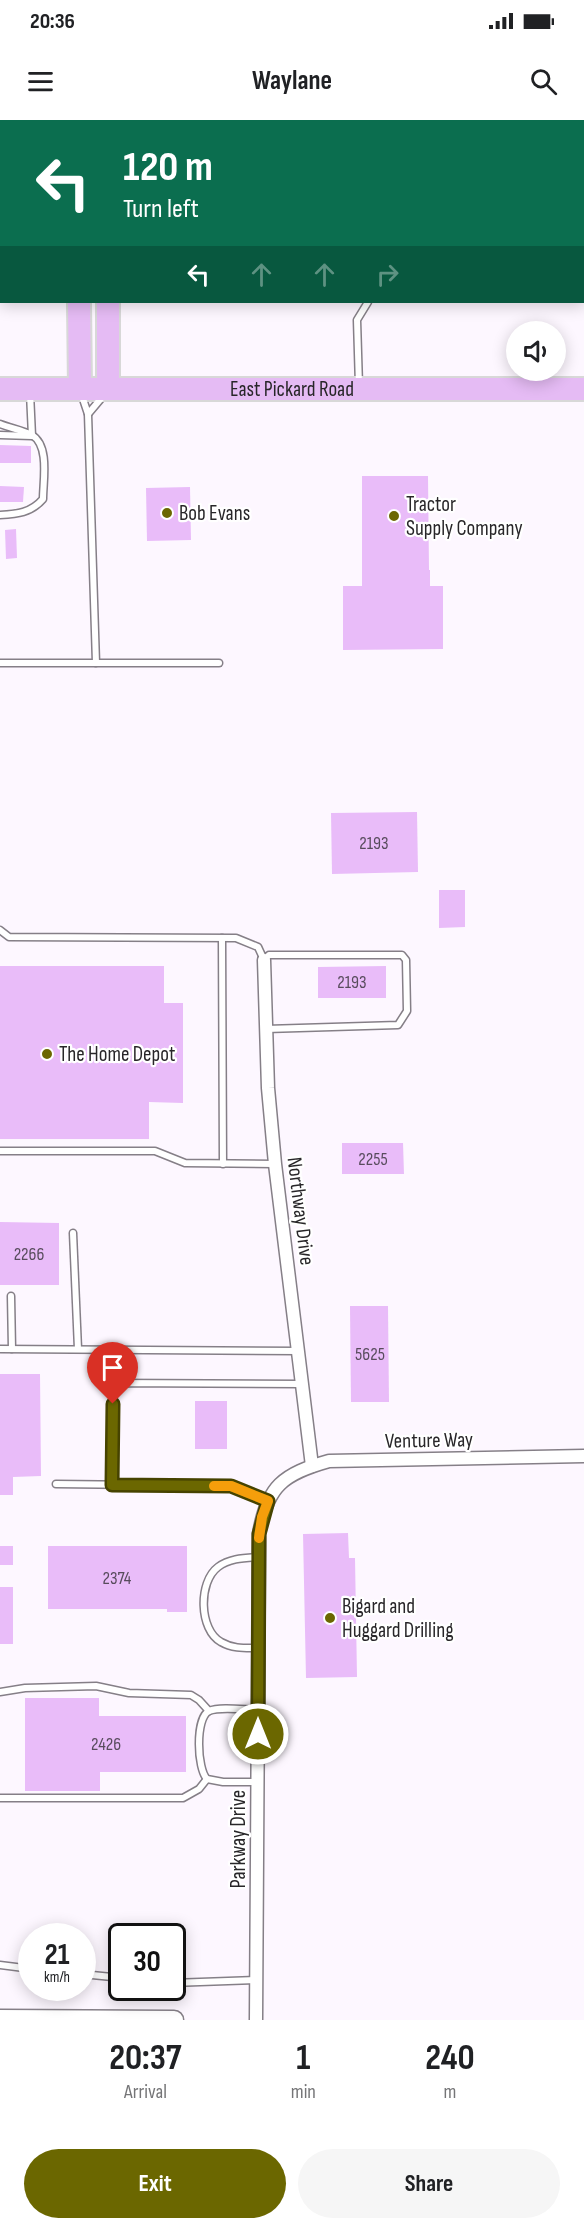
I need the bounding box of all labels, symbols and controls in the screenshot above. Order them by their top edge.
text: 20:36 [30,8,75,35]
icon: menu [24,65,57,98]
text: Waylane [252,65,332,97]
icon: search [527,65,560,98]
text: 120 m [123,142,213,193]
icon: left [24,144,102,222]
text: Turn left [123,193,199,225]
icon: left [182,258,215,291]
icon: ahead [245,258,278,291]
icon: ahead [308,258,341,291]
icon: right [371,258,404,291]
map controls [506,321,566,381]
button: sound [506,321,566,381]
street label: East Pickard Road [230,377,354,402]
place label: Tractor Supply Company [406,492,523,541]
place label: Bob Evans [179,501,250,526]
marker: Bob Evans [160,506,174,520]
marker: Tractor Supply Company [387,509,401,523]
house number: 2193 [359,833,389,854]
house number: 2193 [337,972,367,993]
place label: The Home Depot [59,1042,175,1067]
marker: The Home Depot [40,1047,54,1061]
house number: 2255 [358,1149,388,1170]
street label: Northway Drive [281,1156,320,1267]
house number: 2266 [14,1244,44,1265]
pin [87,1342,138,1404]
house number: 5625 [355,1344,385,1365]
icon: arrive [96,1351,129,1384]
street label: Venture Way [385,1427,473,1454]
house number: 2374 [103,1568,132,1589]
place label: Bigard and Huggard Drilling [342,1594,454,1643]
marker: Bigard and Huggard Drilling [323,1611,337,1625]
position arrow [226,1702,290,1766]
house number: 2426 [91,1734,121,1755]
street label: Parkway Drive [226,1790,251,1888]
speed limit sign: 30 [108,1923,186,2001]
text: 21 [45,1937,69,1973]
text: km/h [44,1968,70,1987]
text: 20:37 [109,2037,182,2080]
text: 1 [296,2037,310,2080]
text: 240 [425,2037,475,2080]
text: Arrival [124,2080,167,2104]
text: min [291,2080,316,2104]
text: m [444,2080,456,2104]
button: Exit [24,2149,286,2218]
button: Share [298,2149,560,2218]

